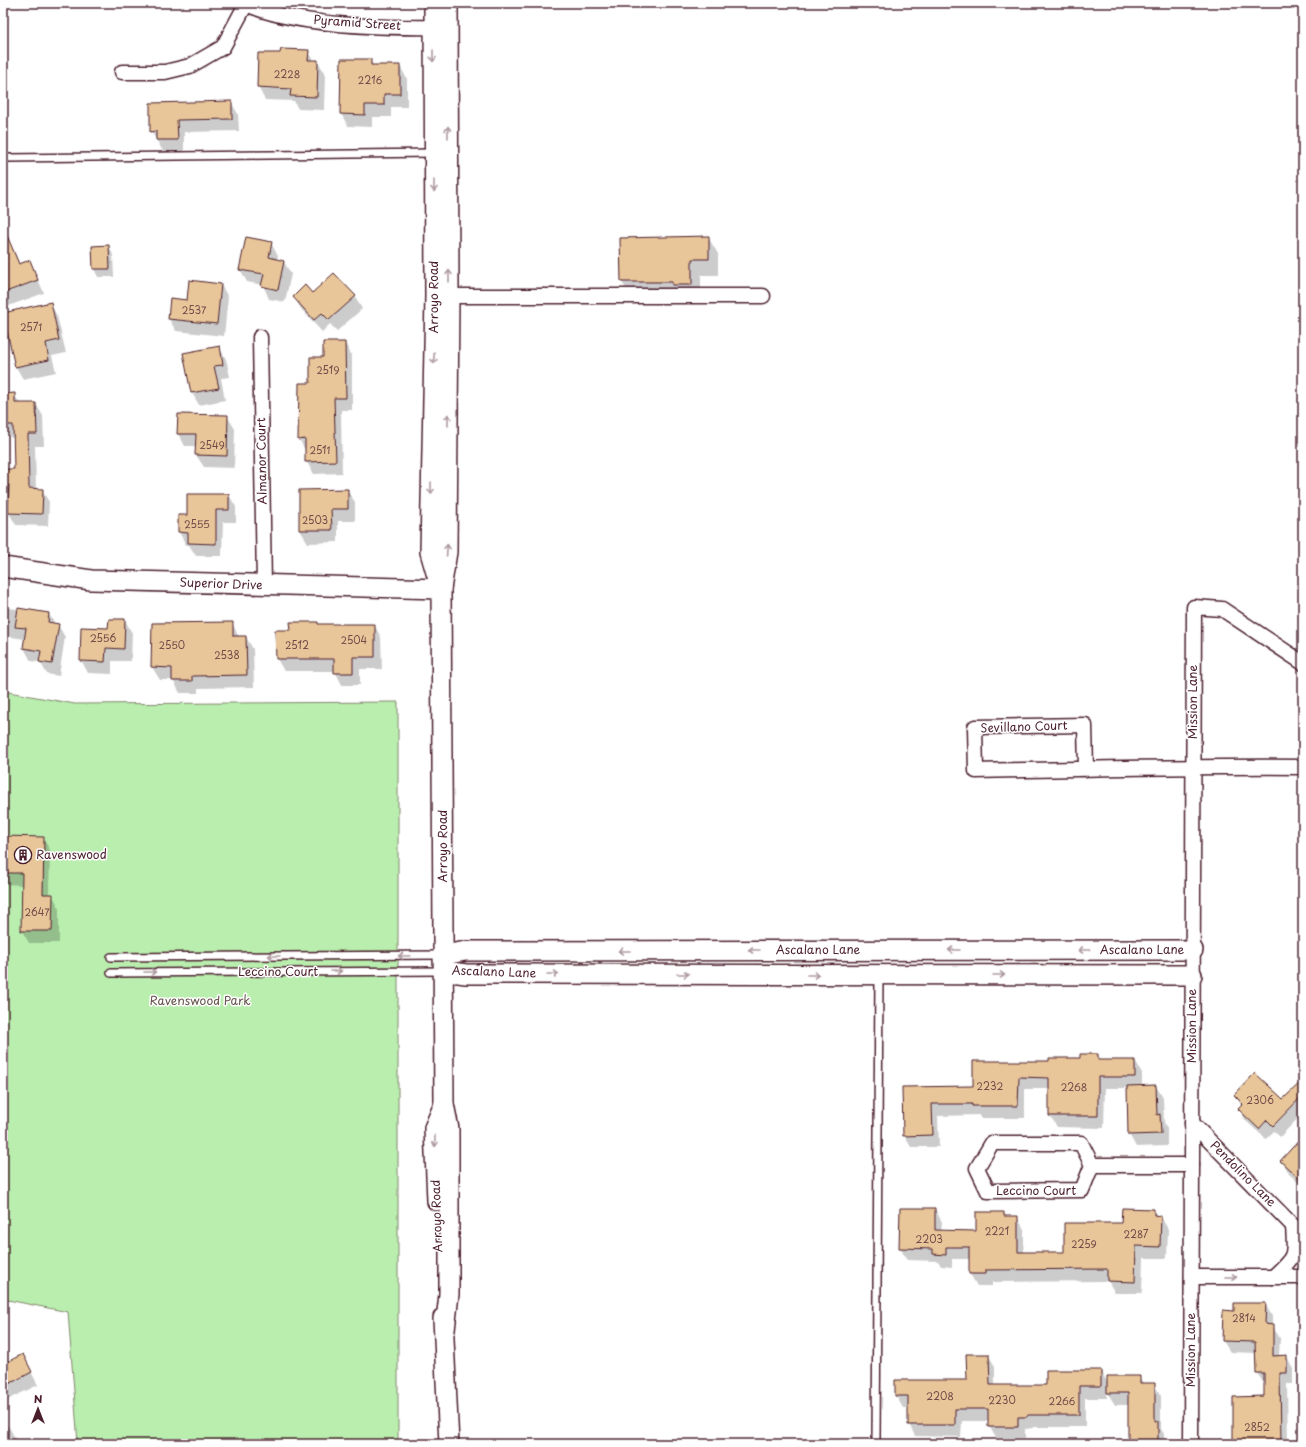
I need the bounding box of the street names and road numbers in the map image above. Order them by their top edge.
street label: Pyramid Street [313,10,402,34]
street label: Arroyo Road [424,261,442,333]
street label: Almanor Court [251,417,271,505]
street label: Superior Drive [179,573,263,593]
street label: Mission Lane [1183,664,1201,739]
street label: Sevillano Court [980,715,1068,737]
street label: Arroyo Road [433,810,451,882]
street label: Ascalano Lane [776,940,861,958]
street label: Ascalano Lane [1100,940,1185,958]
street label: Ascalano Lane [451,961,537,981]
street label: Leccino Court [238,962,318,980]
street label: Mission Lane [1182,988,1200,1063]
street label: Pendolino Lane [1207,1136,1281,1211]
street label: Arroyo Road [426,1179,446,1253]
street label: Leccino Court [996,1181,1076,1199]
street label: Mission Lane [1181,1312,1199,1387]

